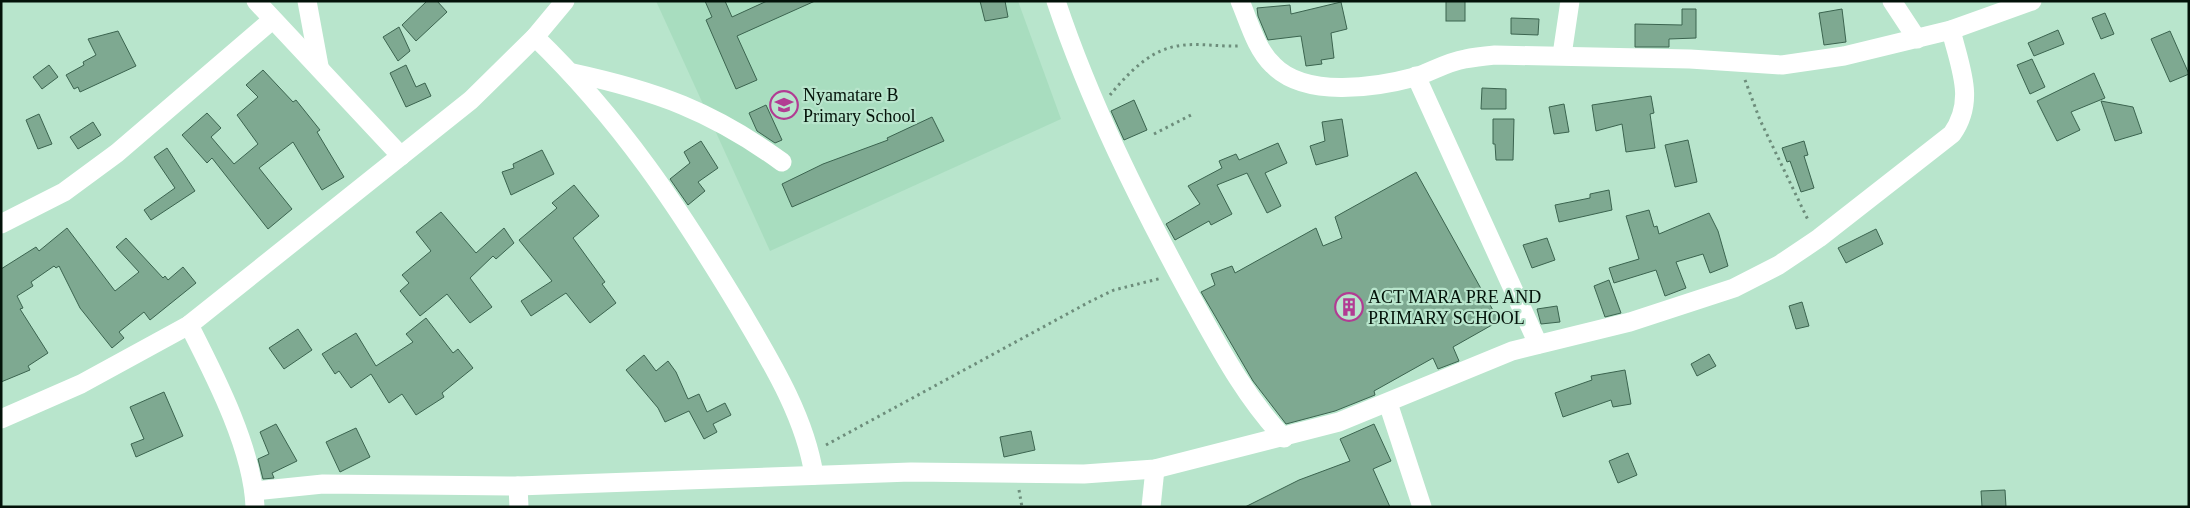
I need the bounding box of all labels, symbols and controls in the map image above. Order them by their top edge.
place label: Nyamatare B Primary School [803,85,916,126]
school or university icon: Nyamatare B Primary School [769,90,799,120]
place label: ACT MARA PRE AND PRIMARY SCHOOL [1368,287,1541,328]
building icon: ACT MARA PRE AND PRIMARY SCHOOL [1334,292,1364,322]

